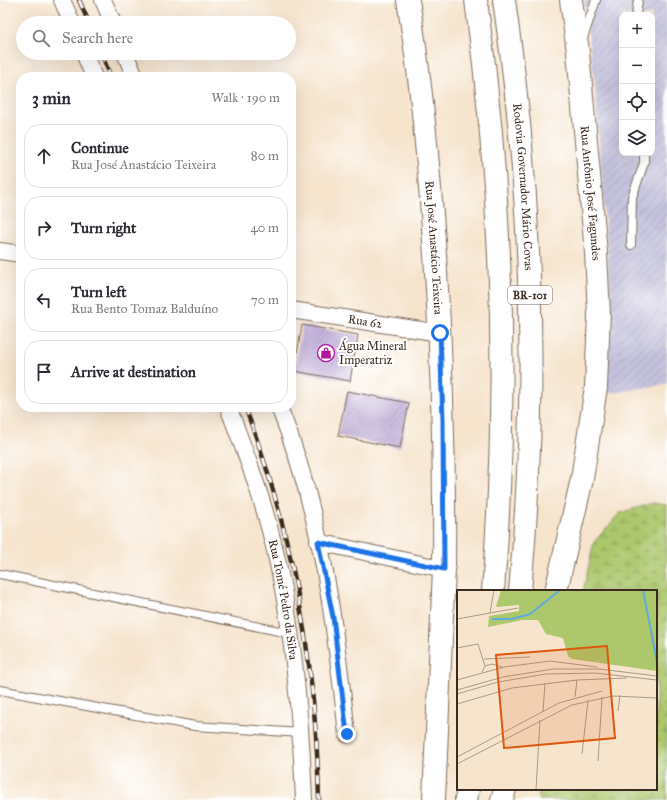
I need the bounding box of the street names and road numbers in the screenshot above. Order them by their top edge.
street label: Rodovia Governador Mário Covas [510,103,536,271]
street label: Rua Antônio José Fagundes [578,125,603,261]
street label: Rua José Anastácio Teixeira [422,180,446,316]
road number: BR-101 [508,286,552,304]
street label: Rua 62 [347,312,383,331]
street label: Rua Tomé Pedro da Silva [266,538,301,662]

